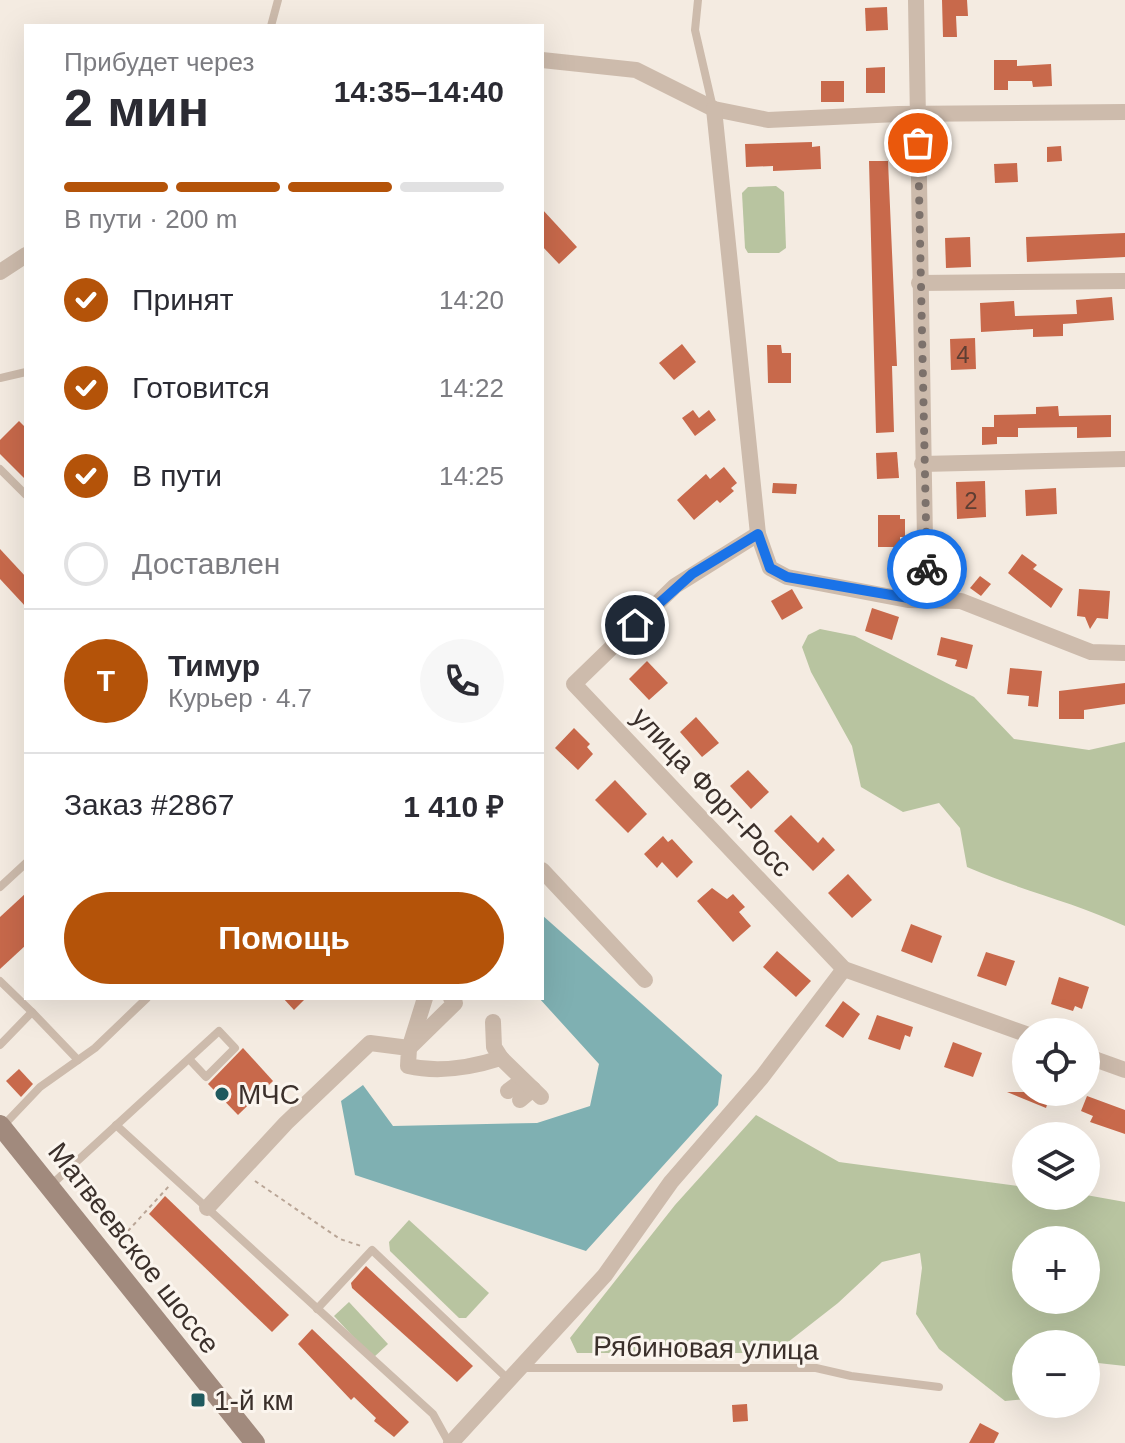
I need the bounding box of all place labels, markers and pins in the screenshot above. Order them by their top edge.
pin [884,109,952,177]
pin [601,591,669,659]
place label: МЧС [238,1079,300,1110]
marker: МЧС [213,1085,231,1103]
place label: 1-й км [214,1385,294,1416]
marker: 1-й км [189,1391,207,1409]

